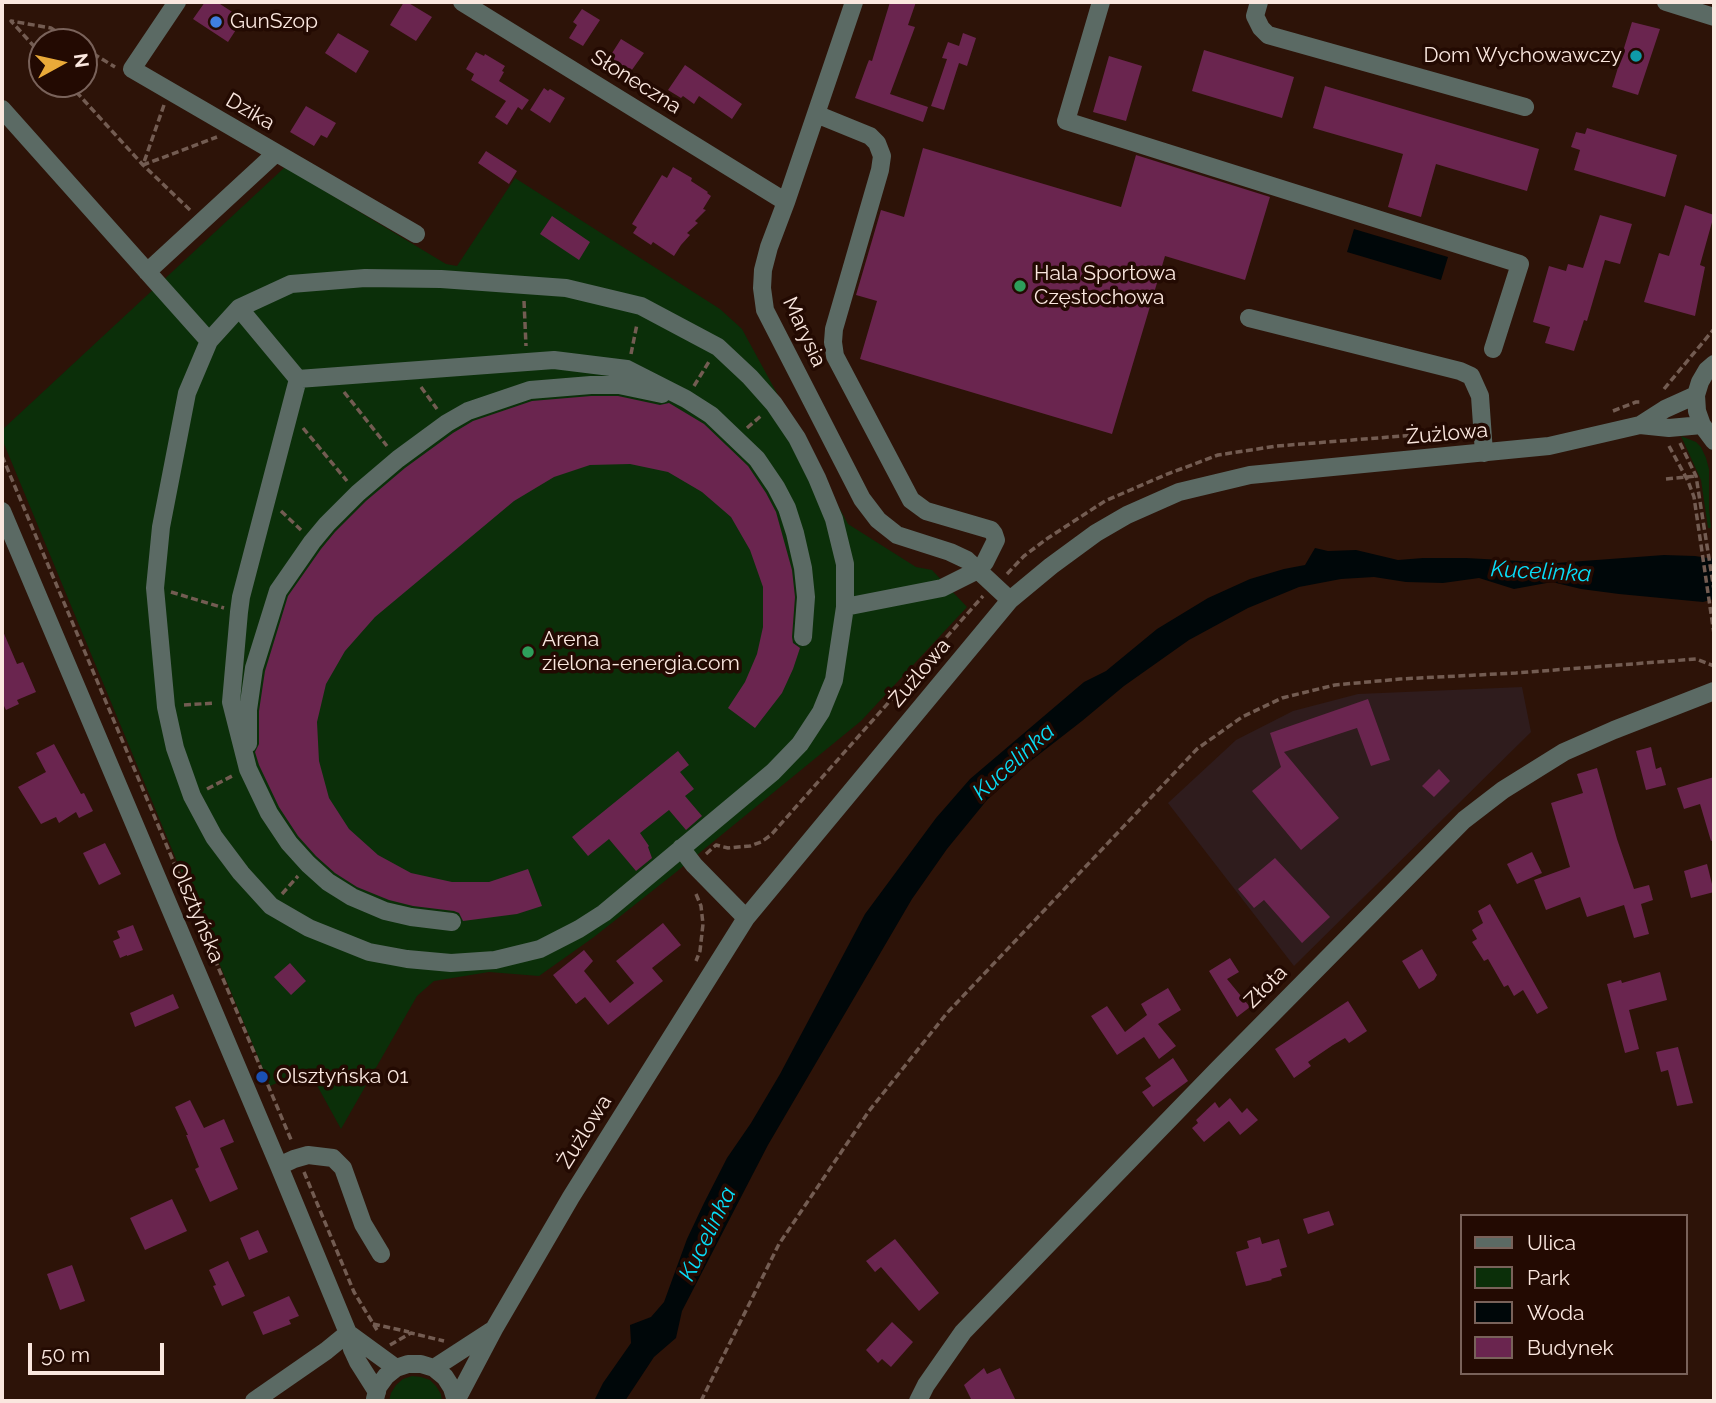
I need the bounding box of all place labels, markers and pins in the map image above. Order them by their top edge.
place label: GunSzop [230,9,318,35]
marker: GunSzop [208,14,224,30]
place label: Dom Wychowawczy [1423,43,1622,69]
marker: Dom Wychowawczy [1628,48,1644,64]
place label: Hala Sportowa Częstochowa [1034,261,1176,311]
marker: Hala Sportowa Częstochowa [1012,278,1028,294]
place label: Arena zielona-energia.com [542,627,740,677]
marker: Arena zielona-energia.com [520,644,536,660]
place label: Olsztyńska 01 [276,1064,408,1090]
marker: Olsztyńska 01 [254,1069,270,1085]

